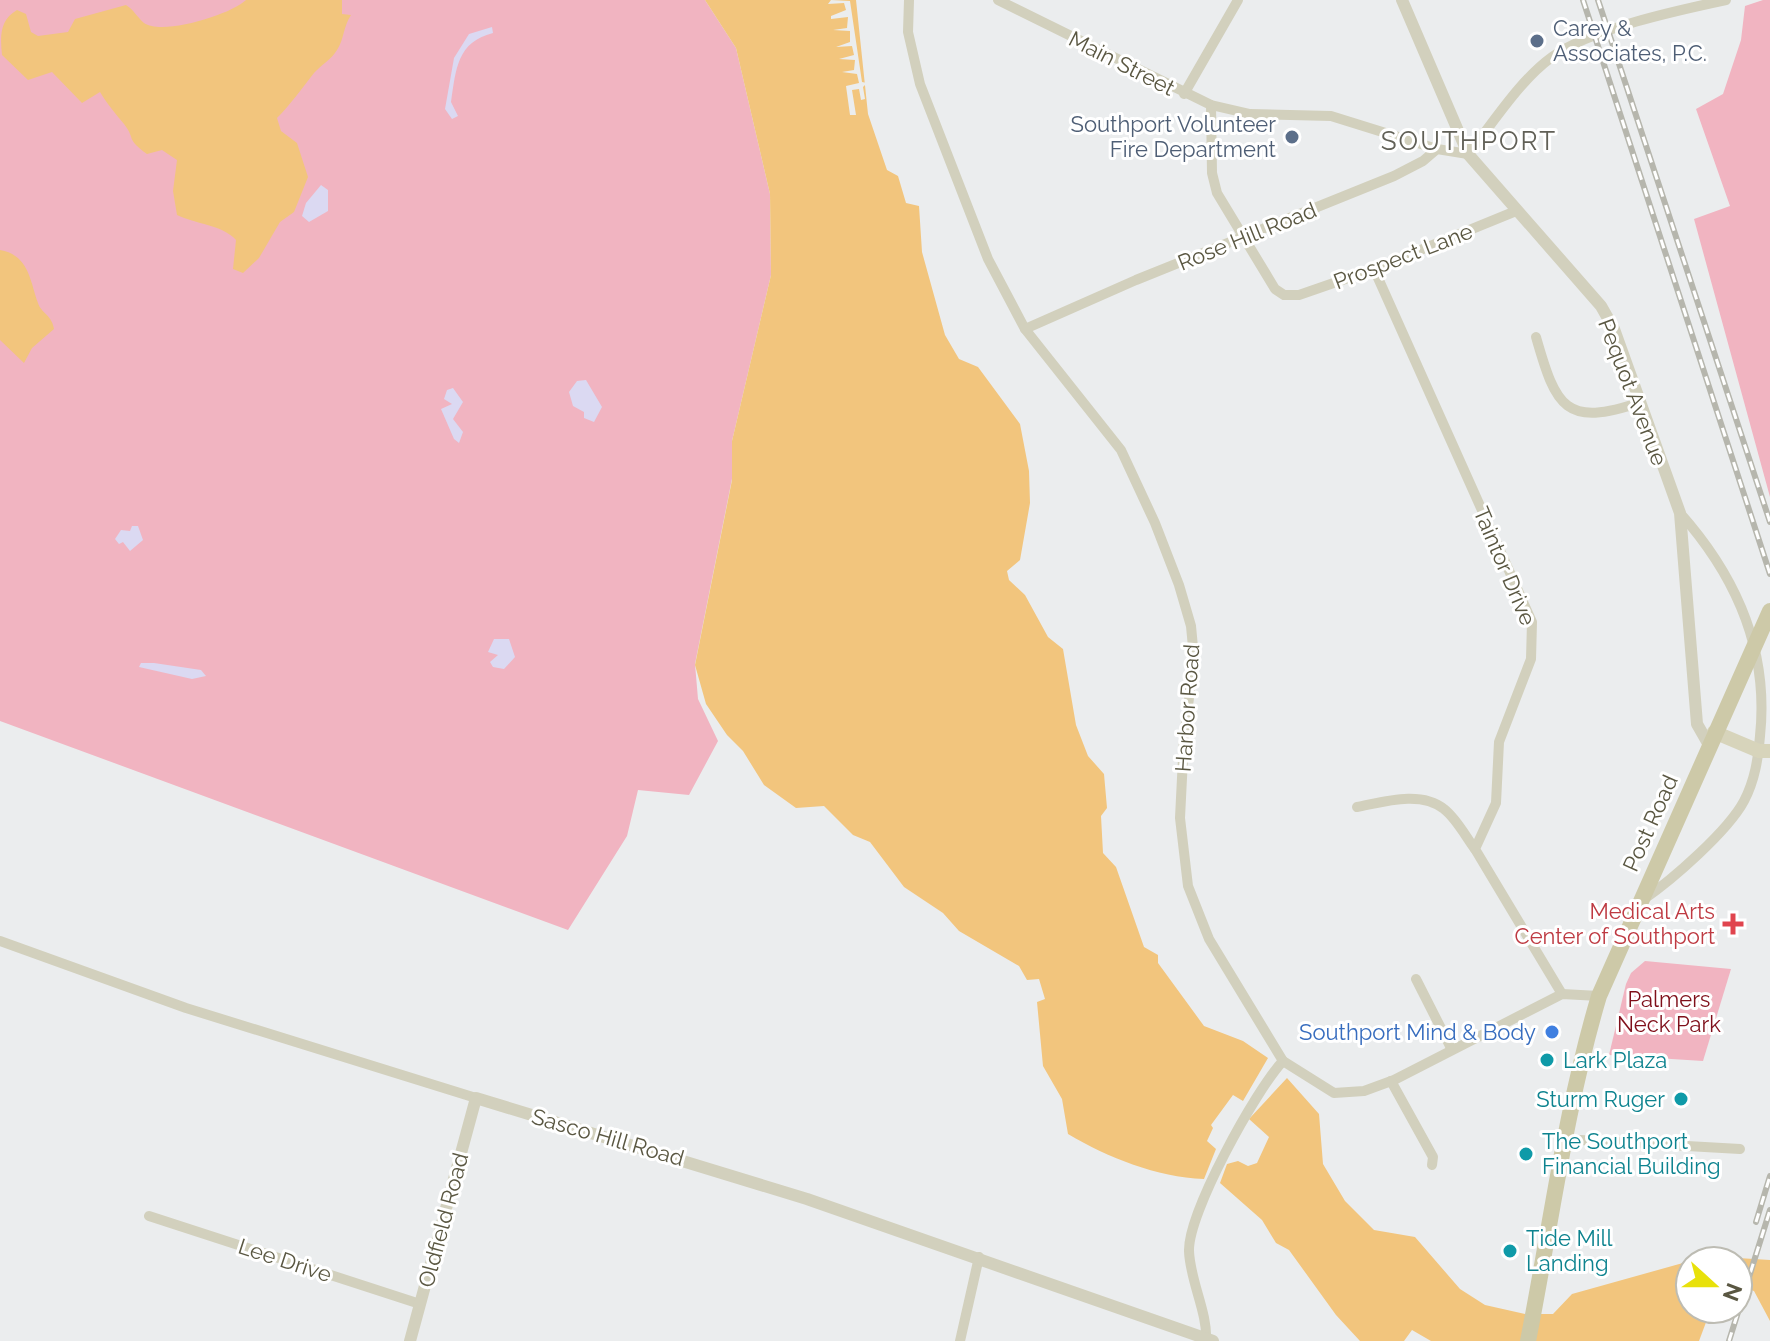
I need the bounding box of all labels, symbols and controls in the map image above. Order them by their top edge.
place label: Carey & Associates, P.C. [1553,15,1707,66]
street label: Main Street [1065,25,1180,101]
marker: Carey & Associates, P.C. [1528,32,1546,50]
place label: Southport Volunteer Fire Department [1071,111,1277,162]
district label: SOUTHPORT [1381,126,1557,156]
marker: Southport Volunteer Fire Department [1283,128,1301,146]
street label: Rose Hill Road [1174,196,1320,276]
street label: Prospect Lane [1330,218,1476,294]
street label: Pequot Avenue [1593,315,1673,469]
street label: Taintor Drive [1468,503,1542,629]
street label: Harbor Road [1170,643,1204,773]
street label: Post Road [1617,771,1683,875]
place label: Medical Arts Center of Southport [1515,898,1716,949]
marker: Medical Arts Center of Southport [1722,913,1744,935]
park label: Palmers Neck Park [1617,986,1721,1037]
place label: Southport Mind & Body [1299,1019,1536,1045]
marker: Southport Mind & Body [1543,1023,1561,1041]
place label: Lark Plaza [1563,1047,1667,1073]
marker: Lark Plaza [1538,1051,1556,1069]
place label: Sturm Ruger [1536,1086,1665,1112]
marker: Sturm Ruger [1672,1090,1690,1108]
street label: Sasco Hill Road [529,1103,687,1171]
place label: The Southport Financial Building [1542,1128,1721,1179]
marker: The Southport Financial Building [1517,1145,1535,1163]
street label: Oldfield Road [413,1150,473,1290]
place label: Tide Mill Landing [1526,1225,1612,1276]
street label: Lee Drive [235,1233,335,1287]
marker: Tide Mill Landing [1501,1242,1519,1260]
north arrow [1674,1245,1754,1325]
text: N [1718,1280,1748,1305]

